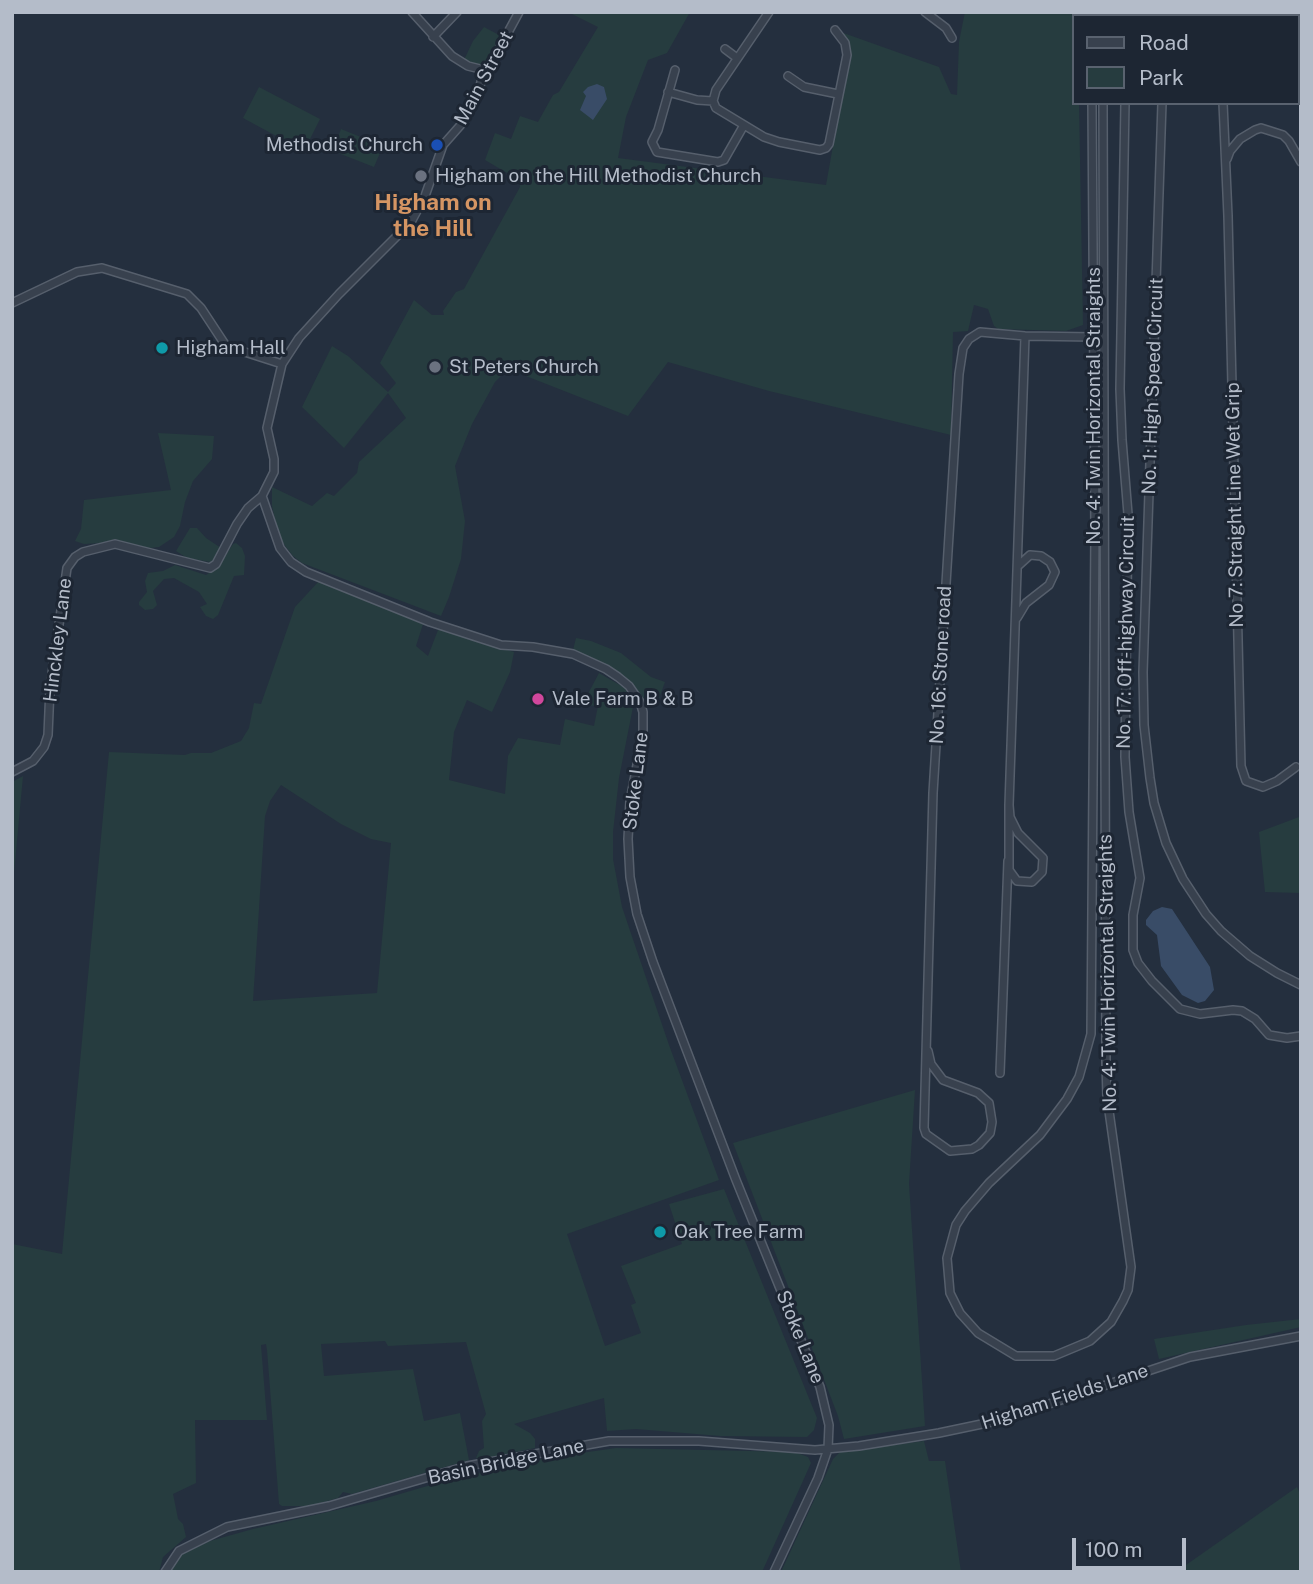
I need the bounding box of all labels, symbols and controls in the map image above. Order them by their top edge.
legend [1072,14,1299,105]
street label: Main Street [450,27,518,129]
text: Road [1139,30,1189,55]
text: Park [1139,65,1184,90]
place label: Methodist Church [266,134,423,156]
marker: Methodist Church [429,137,445,153]
place label: Higham on the Hill Methodist Church [435,165,761,187]
marker: Higham on the Hill Methodist Church [413,168,429,184]
district label: Higham on the Hill [374,189,492,243]
street label: No. 4: Twin Horizontal Straights [1083,267,1105,545]
street label: No. 1: High Speed Circuit [1138,277,1168,495]
place label: Higham Hall [176,337,286,359]
marker: Higham Hall [154,340,170,356]
place label: St Peters Church [449,356,599,378]
marker: St Peters Church [427,359,443,375]
street label: No 7: Straight Line Wet Grip [1221,382,1249,628]
street label: No. 17: Off-highway Circuit [1113,515,1139,749]
street label: Hinckley Lane [39,577,77,703]
street label: No. 16: Stone road [925,585,957,745]
place label: Vale Farm B & B [552,688,693,710]
marker: Vale Farm B & B [530,691,546,707]
street label: Stoke Lane [619,731,653,831]
street label: No. 4: Twin Horizontal Straights [1094,834,1122,1112]
place label: Oak Tree Farm [674,1221,803,1243]
marker: Oak Tree Farm [652,1224,668,1240]
street label: Stoke Lane [771,1287,829,1387]
street label: Higham Fields Lane [979,1359,1151,1435]
street label: Basin Bridge Lane [426,1434,586,1490]
scale bar [1075,1524,1189,1568]
text: 100 m [1085,1537,1142,1562]

